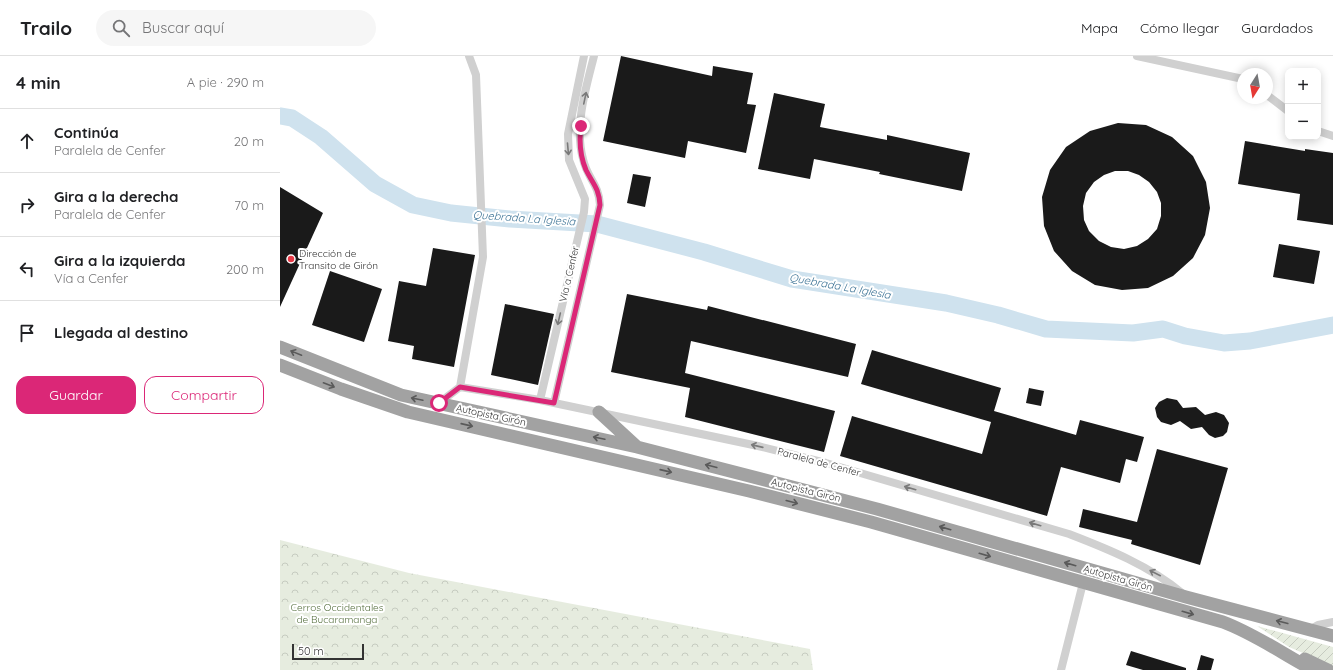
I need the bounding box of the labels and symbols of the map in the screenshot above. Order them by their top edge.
north arrow [1237,68,1273,104]
one-way arrow [581,92,589,105]
route end [572,117,590,135]
one-way arrow [565,142,572,155]
water label: Quebrada La Iglesia [472,207,577,229]
street label: Vía a Cenfer [556,245,582,303]
place label: Dirección de Transito de Girón [299,247,378,272]
marker: Dirección de Transito de Girón [286,254,296,264]
water label: Quebrada La Iglesia [788,270,893,302]
one-way arrow [554,312,562,325]
one-way arrow [291,348,303,356]
one-way arrow [323,381,335,389]
one-way arrow [411,394,424,402]
route start [430,394,448,412]
street label: Autopista Girón [455,401,527,429]
one-way arrow [460,422,473,430]
one-way arrow [593,434,606,442]
one-way arrow [751,442,764,450]
street label: Paralela de Cenfer [776,445,862,479]
one-way arrow [704,462,717,469]
one-way arrow [659,468,672,475]
street label: Autopista Girón [770,475,842,505]
one-way arrow [904,484,917,491]
one-way arrow [785,499,798,506]
one-way arrow [1028,520,1041,527]
one-way arrow [938,524,951,531]
one-way arrow [978,552,991,559]
one-way arrow [1063,560,1076,567]
street label: Autopista Girón [1082,562,1154,594]
one-way arrow [1149,569,1161,576]
park label: Cerros Occidentales de Bucaramanga [291,601,384,626]
one-way arrow [1181,609,1194,617]
one-way arrow [1276,617,1289,625]
scale bar [292,642,364,661]

